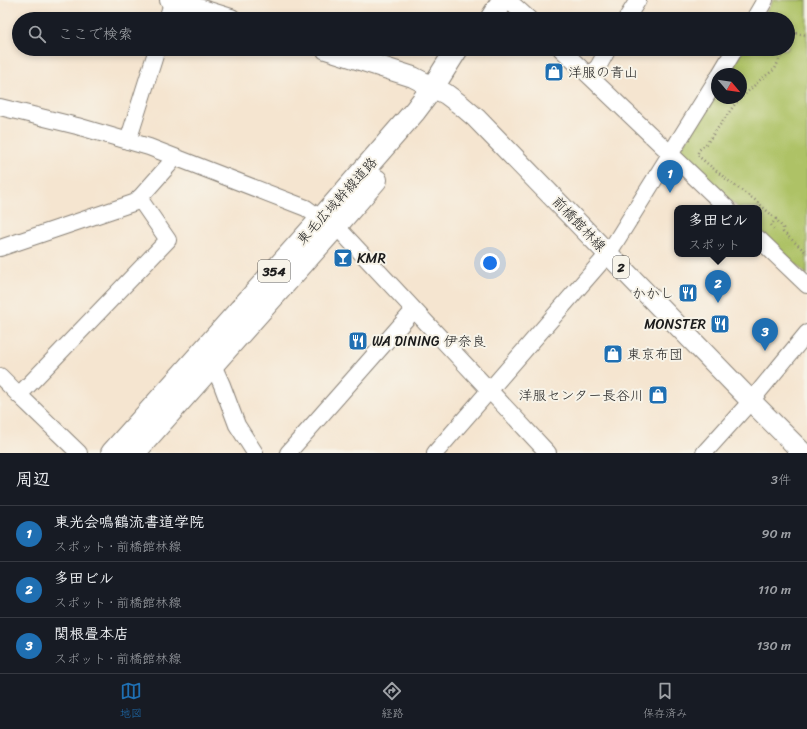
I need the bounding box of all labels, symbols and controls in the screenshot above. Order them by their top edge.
search box [12,12,795,56]
text: ここで検索 [58,21,133,47]
icon: search [26,23,48,45]
place label: 洋服の青山 [568,60,638,85]
shop icon: 洋服の青山 [543,61,565,83]
north arrow [711,68,747,104]
street label: 東毛広域幹線道路 [290,151,384,251]
pin: 1 [657,160,683,193]
street label: 前橋館林線 [546,190,612,258]
popup [674,205,762,257]
text: 多田ビル [688,207,748,233]
text: スポット [688,233,740,256]
place label: KMR [357,246,386,271]
bar icon: KMR [332,247,354,269]
your location [480,253,500,273]
road number: 2 [613,256,629,278]
road number: 354 [258,260,290,282]
pin: 2 [705,270,731,303]
place label: かかし [632,281,674,306]
restaurant icon: かかし [677,282,699,304]
place label: MONSTER [644,312,706,337]
restaurant icon: MONSTER [709,313,731,335]
pin: 3 [752,318,778,351]
place label: WA DINING 伊奈良 [372,329,485,354]
restaurant icon: WA DINING 伊奈良 [347,330,369,352]
place label: 東京布団 [627,342,683,367]
shop icon: 東京布団 [602,343,624,365]
place label: 洋服センター長谷川 [519,383,644,408]
shop icon: 洋服センター長谷川 [647,384,669,406]
text: 周辺 [16,464,50,494]
text: 3件 [771,468,791,491]
text: 東光会鳴鶴流書道学院 [54,509,204,535]
text: 1 [26,522,32,545]
text: 90 m [761,522,791,545]
text: スポット · 前橋館林線 [54,535,181,558]
text: 多田ビル [54,565,114,591]
text: 2 [25,578,33,601]
text: 110 m [758,578,791,601]
text: スポット · 前橋館林線 [54,591,181,614]
text: 関根畳本店 [54,621,129,647]
text: 3 [25,634,33,657]
text: 130 m [757,634,791,657]
text: スポット · 前橋館林線 [54,647,181,670]
tab: 地図 [120,680,142,723]
tab: 経路 [381,680,403,723]
tab: 保存済み [643,680,687,723]

